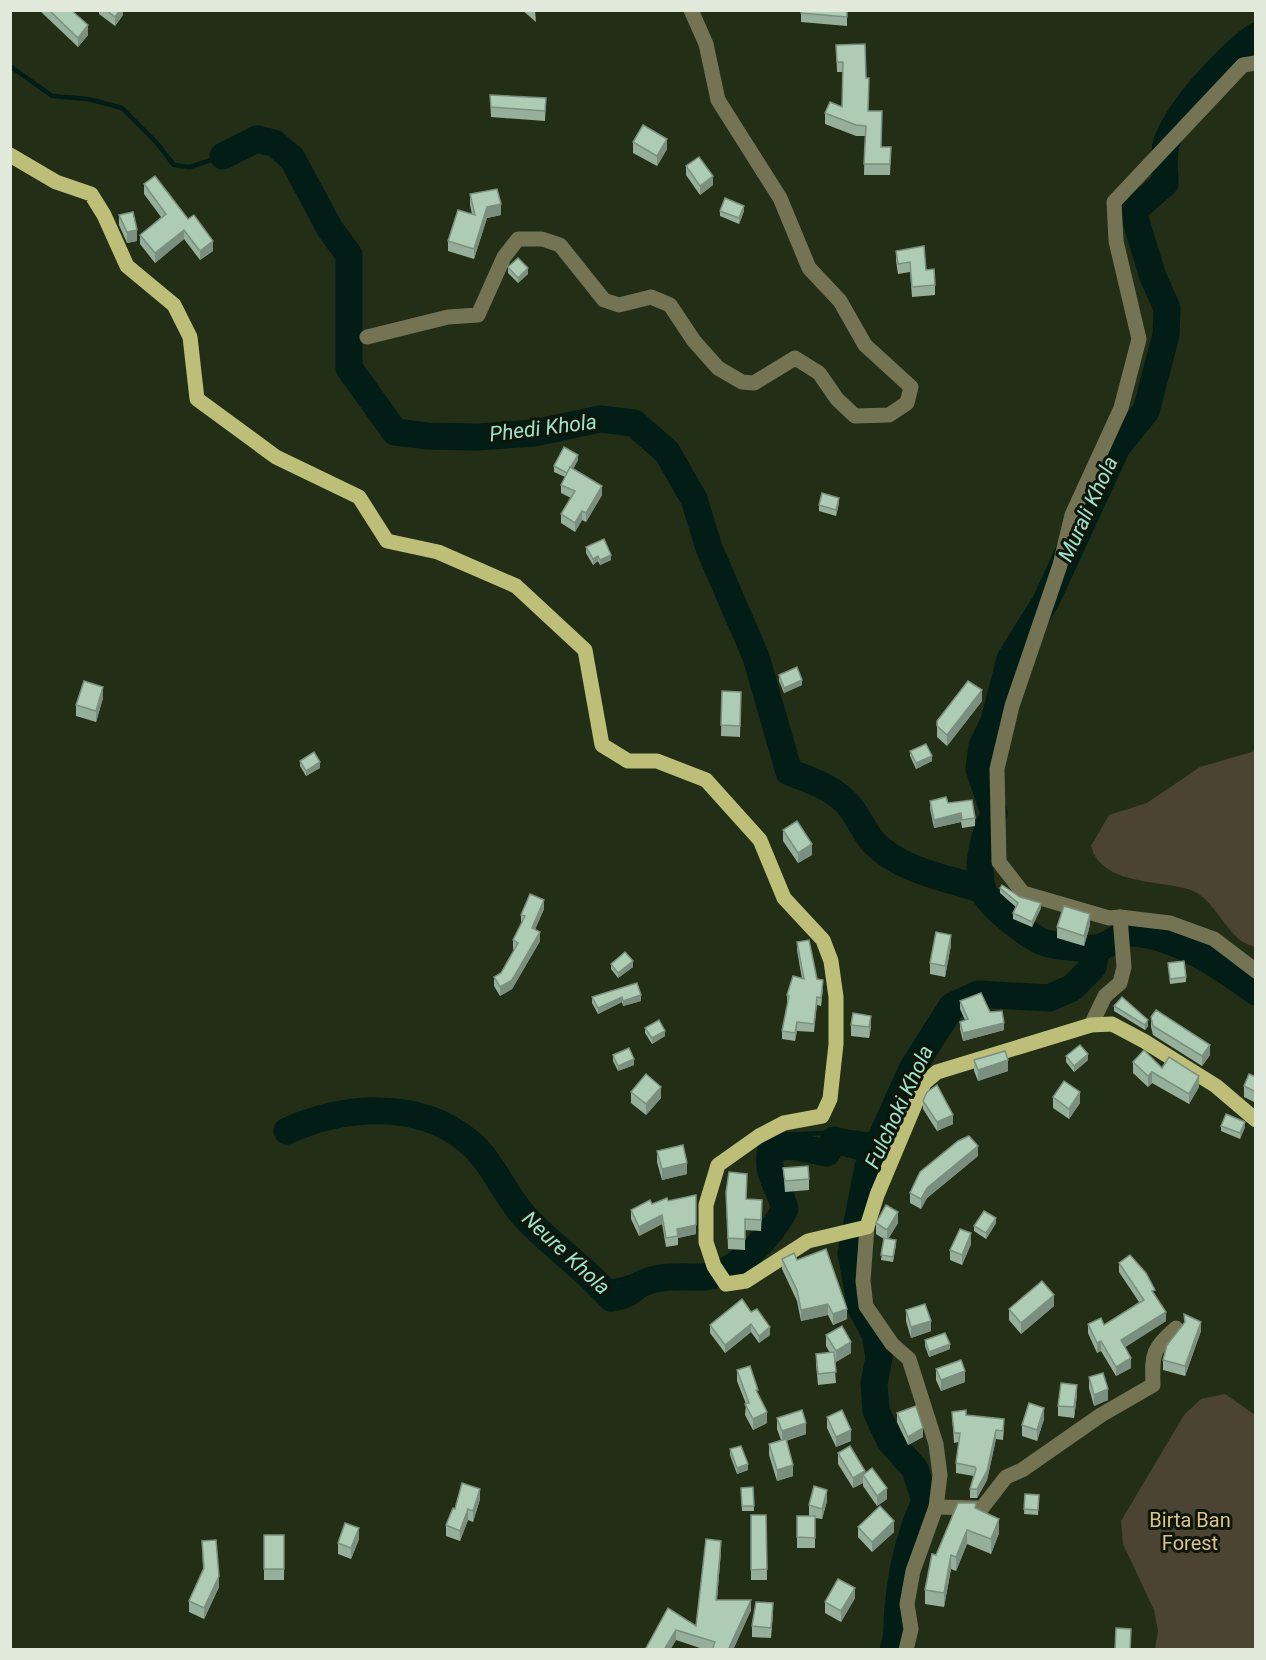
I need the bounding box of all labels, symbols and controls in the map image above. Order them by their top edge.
water label: Phedi Khola [488,410,598,446]
water label: Murali Khola [1053,453,1123,565]
water label: Fulchoki Khola [860,1042,938,1172]
water label: Neure Khola [517,1206,615,1300]
park label: Birta Ban Forest [1149,1508,1231,1555]

